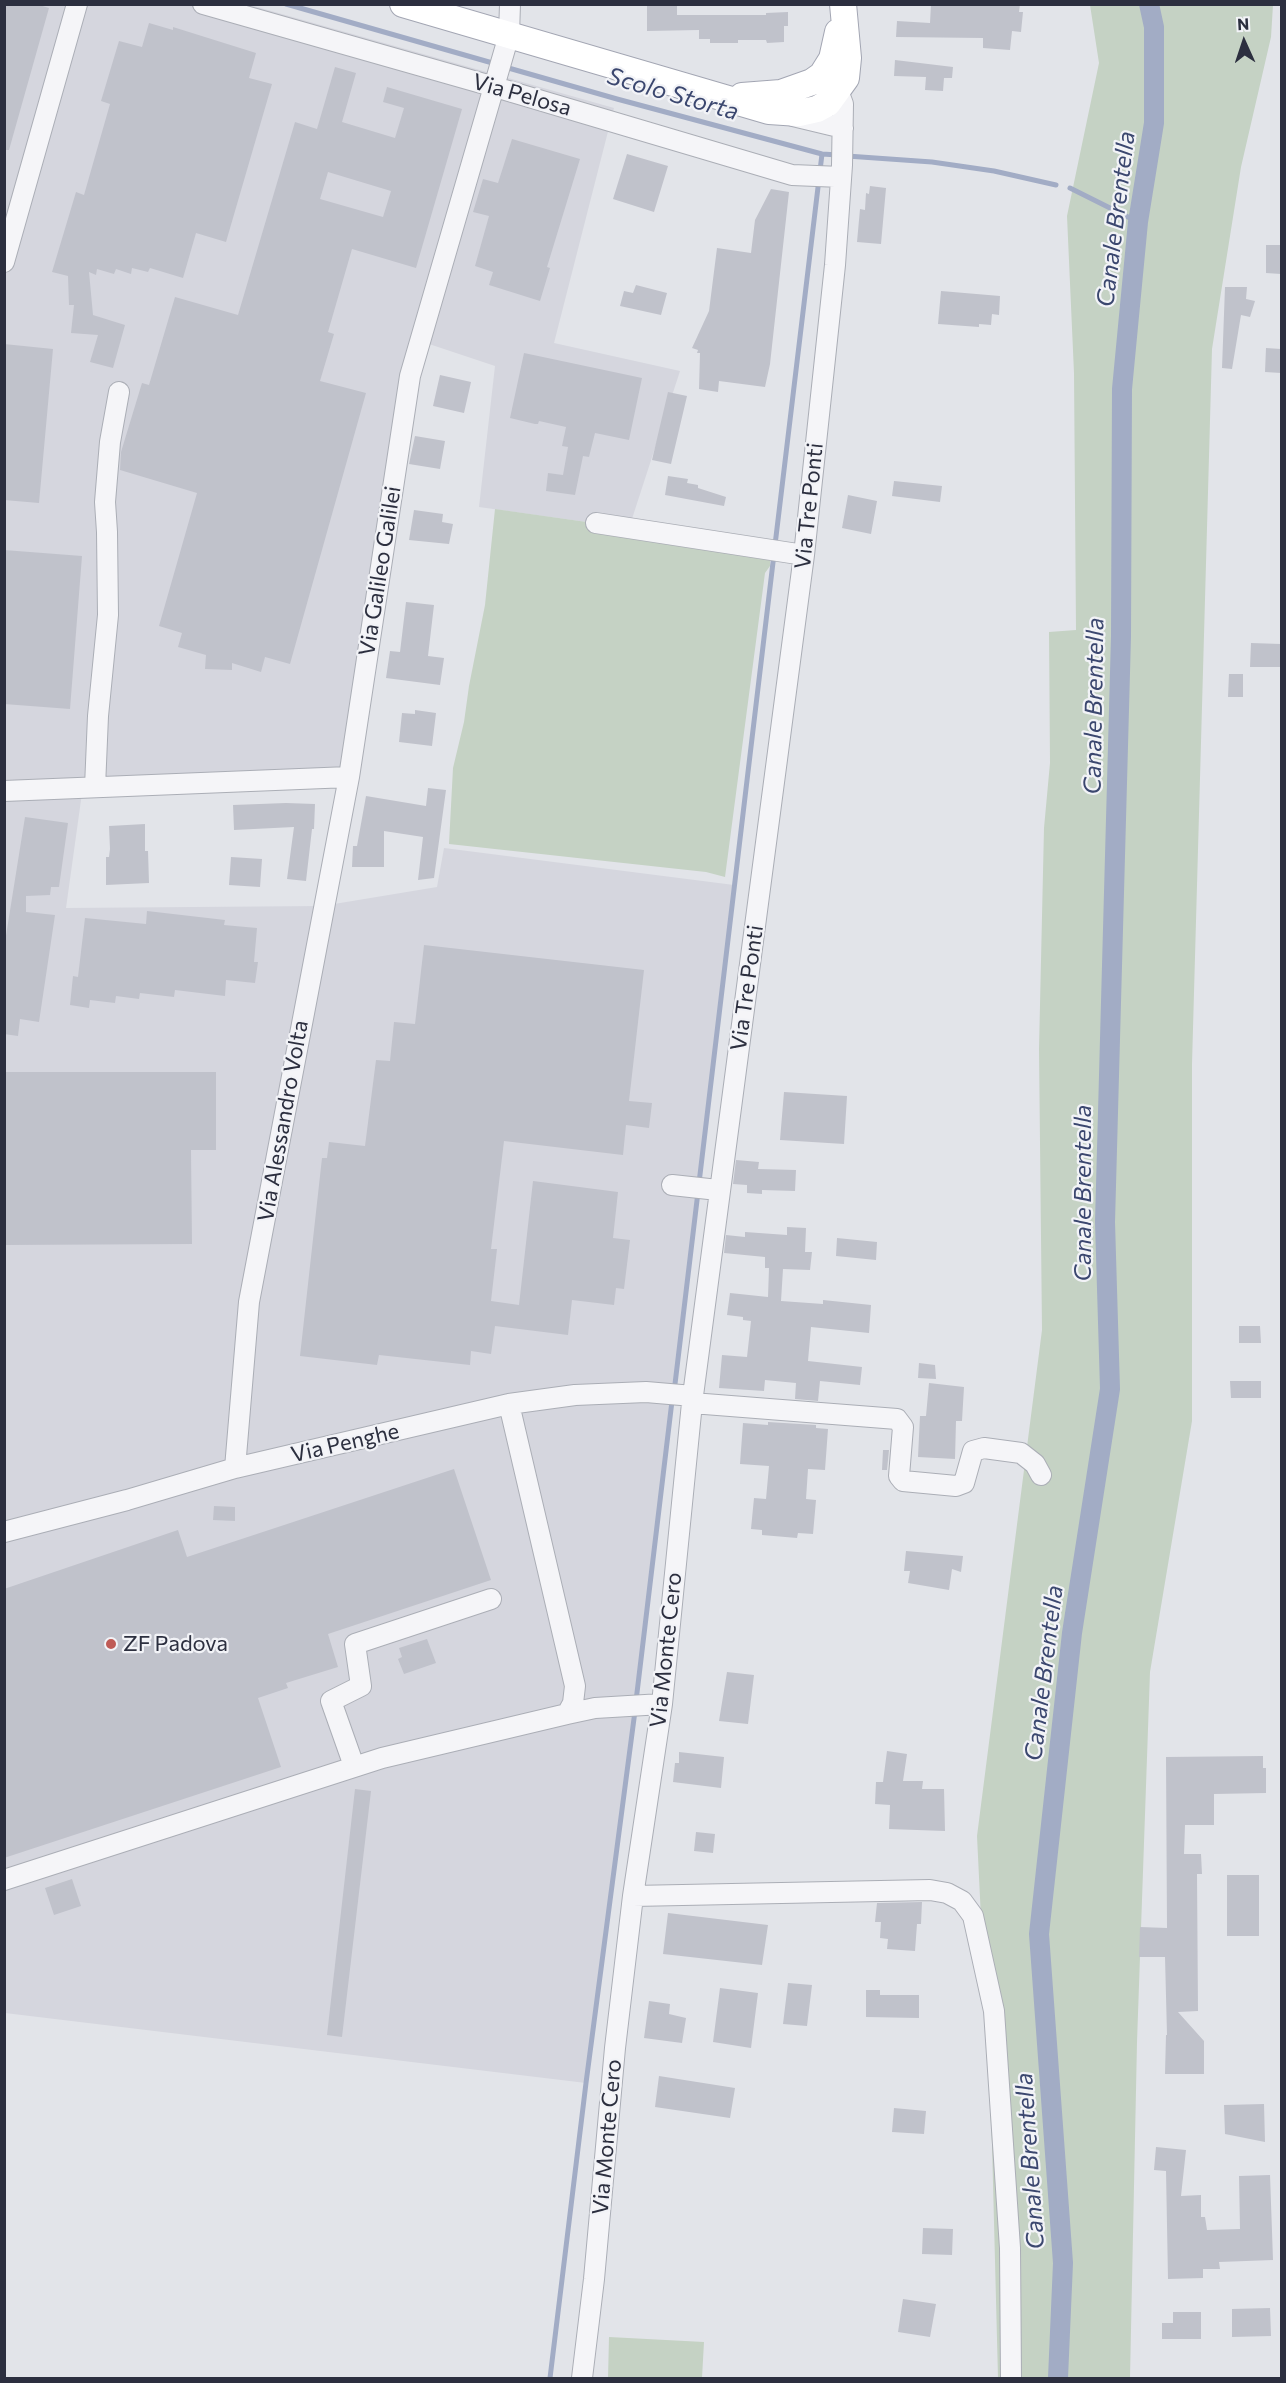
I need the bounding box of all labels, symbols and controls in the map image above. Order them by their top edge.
north arrow [1214,12,1274,72]
text: N [1237,14,1250,33]
water label: Scolo Storta [604,62,742,126]
street label: Via Pelosa [470,68,574,122]
water label: Canale Brentella [1091,130,1141,308]
street label: Via Tre Ponti [789,442,829,570]
street label: Via Galileo Galilei [354,484,406,658]
water label: Canale Brentella [1078,617,1110,795]
street label: Via Tre Ponti [725,923,769,1053]
street label: Via Alessandro Volta [252,1018,314,1224]
water label: Canale Brentella [1069,1105,1097,1281]
street label: Via Penghe [288,1418,402,1468]
street label: Via Monte Cero [645,1571,687,1729]
water label: Canale Brentella [1019,1584,1069,1762]
place label: ZF Padova [123,1631,228,1657]
marker: ZF Padova [104,1637,118,1651]
street label: Via Monte Cero [587,2058,627,2216]
water label: Canale Brentella [1009,2072,1051,2250]

